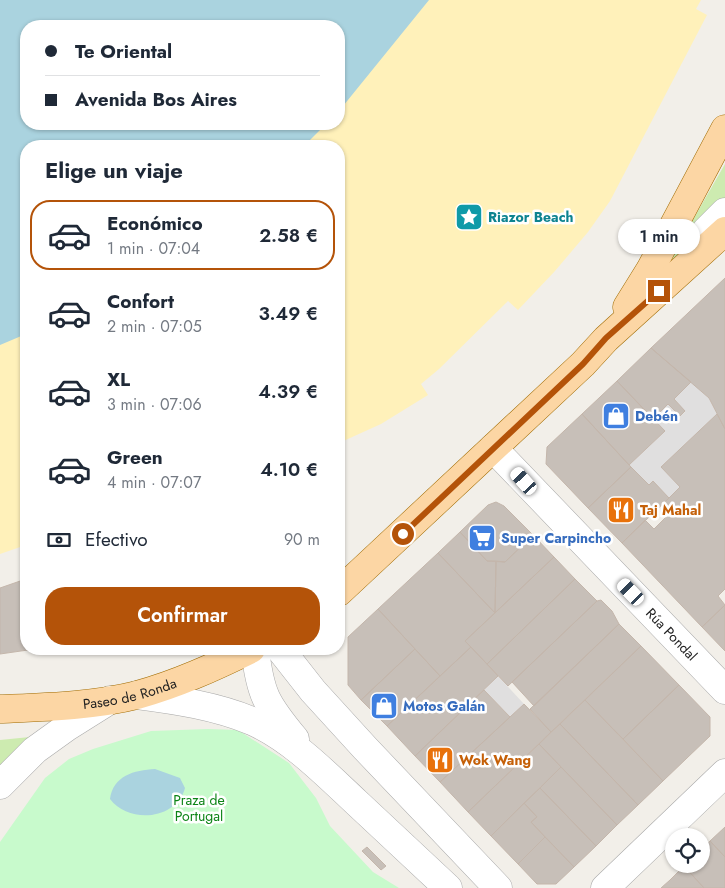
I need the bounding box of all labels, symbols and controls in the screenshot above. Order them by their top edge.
text: Te Oriental [75,38,172,65]
text: Avenida Bos Aires [75,86,237,113]
text: Elige un viaje [45,154,183,186]
place icon: Riazor Beach [454,202,484,232]
place label: Riazor Beach [488,207,574,227]
text: Económico [107,210,203,237]
icon: car [47,213,92,258]
callout: 1 min [618,218,700,254]
text: 2.58 € [259,222,318,249]
text: 1 min [640,225,678,248]
text: 1 min · 07:04 [107,237,200,260]
route end [648,280,670,302]
text: Confort [107,288,174,315]
icon: car [47,291,92,336]
text: 3.49 € [259,300,318,327]
text: 2 min · 07:05 [107,315,202,338]
text: XL [107,366,130,393]
icon: car [47,369,92,414]
text: 4.39 € [258,378,318,405]
text: 3 min · 07:06 [107,393,202,416]
shop icon: Debén [601,401,631,431]
place label: Debén [635,406,678,426]
text: Green [107,444,163,471]
icon: car [47,447,92,492]
text: 4.10 € [260,456,318,483]
car [508,465,539,497]
text: 4 min · 07:07 [107,471,201,494]
restaurant icon: Taj Mahal [606,495,636,525]
place label: Taj Mahal [640,500,701,520]
route start [392,523,414,545]
supermarket icon: Super Carpincho [467,523,497,553]
icon: cash [45,526,73,554]
text: Efectivo [85,526,148,553]
text: 90 m [284,528,320,551]
place label: Super Carpincho [501,528,611,548]
car [615,576,646,608]
button: Confirmar [45,587,320,645]
street label: Rúa Pondal [641,603,702,665]
street label: Paseo de Ronda [82,673,179,714]
shop icon: Motos Galán [369,691,399,721]
place label: Motos Galán [403,696,485,716]
restaurant icon: Wok Wang [425,745,455,775]
place label: Wok Wang [459,750,531,770]
park label: Praza de Portugal [173,790,225,826]
map controls [665,828,710,873]
button: locate [665,828,710,873]

